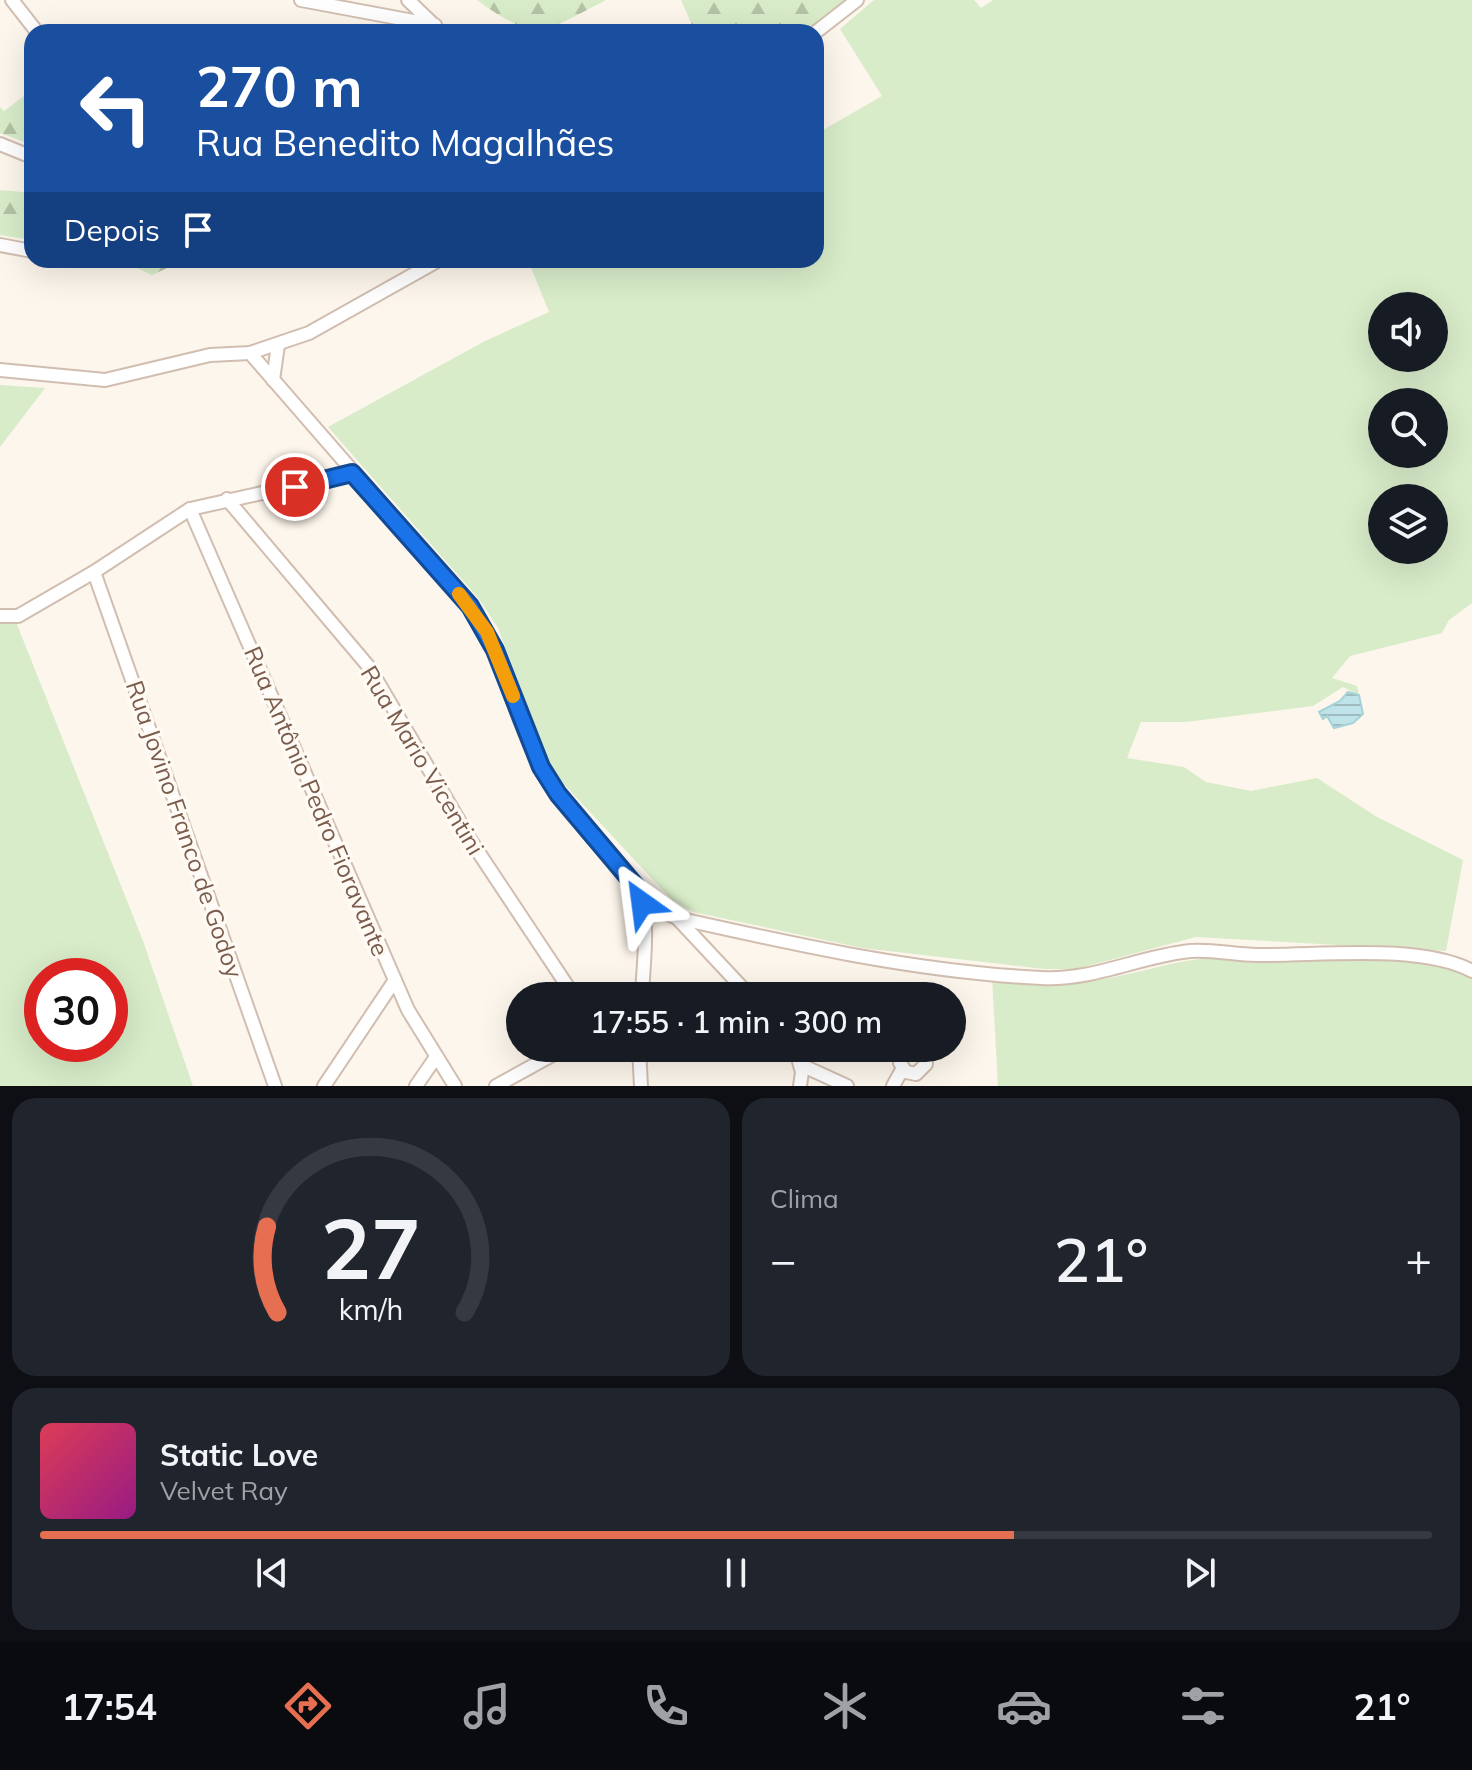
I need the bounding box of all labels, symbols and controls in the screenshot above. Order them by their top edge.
text: 270 m [196,51,363,121]
icon: left [64,56,168,160]
text: Rua Benedito Magalhães [196,120,614,165]
icon: arrive [176,208,220,252]
text: Depois [64,211,160,249]
map controls [1368,292,1448,564]
button: sound [1368,292,1448,372]
button: search [1368,388,1448,468]
pin [261,453,329,521]
icon: arrive [273,465,317,509]
button: layers [1368,484,1448,564]
street label: Rua Antônio Pedro Fioravante [238,642,396,960]
street label: Rua Mario Vicentini [355,660,491,860]
street label: Rua Jovino Franco de Godoy [120,676,250,982]
position arrow [600,861,684,945]
speed limit sign: 30 [24,958,128,1062]
text: 17:55 · 1 min · 300 m [590,1003,882,1041]
text: Clima [770,1182,839,1215]
text: 27 [321,1195,421,1300]
text: 21° [1054,1222,1148,1297]
text: − [770,1232,796,1287]
text: + [1406,1232,1432,1287]
text: km/h [339,1291,403,1327]
text: Static Love [160,1436,318,1474]
text: Velvet Ray [160,1474,288,1507]
icon: previous [250,1551,294,1595]
icon: pause [714,1551,758,1595]
icon: next [1178,1551,1222,1595]
icon: directions [280,1678,336,1734]
icon: music [459,1678,515,1734]
icon: phone [638,1678,694,1734]
icon: climate [817,1678,873,1734]
icon: car [996,1678,1052,1734]
icon: filters [1175,1678,1231,1734]
text: 17:54 [61,1684,157,1729]
text: 21° [1354,1684,1410,1729]

